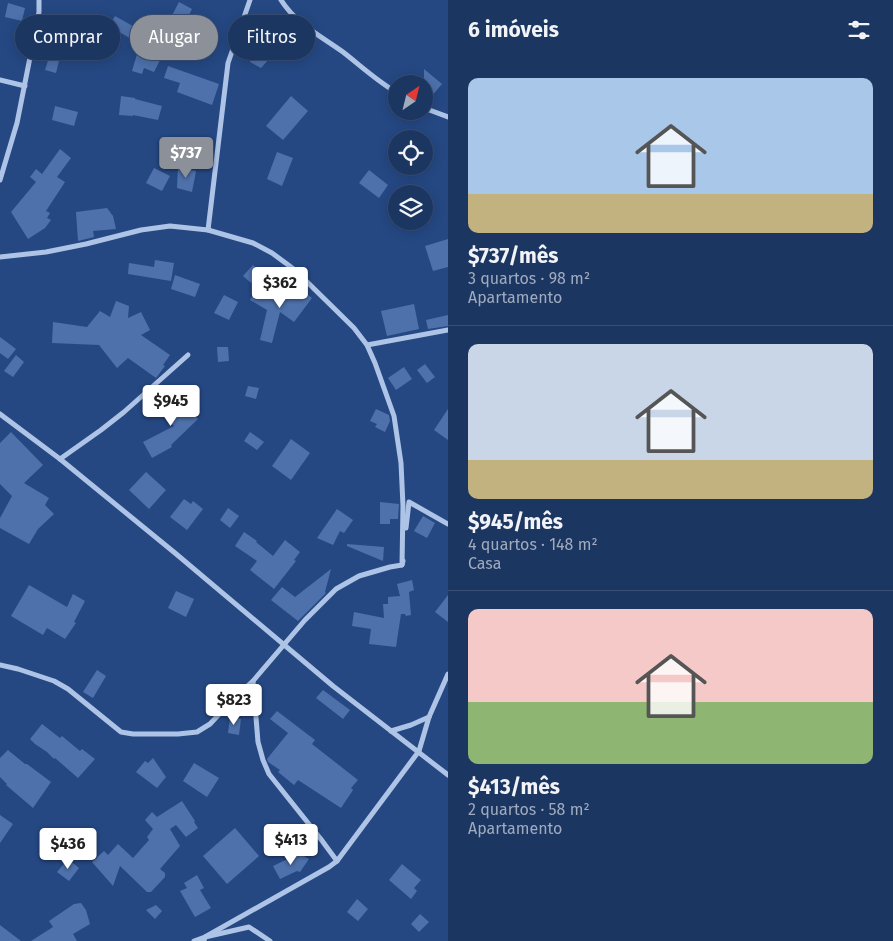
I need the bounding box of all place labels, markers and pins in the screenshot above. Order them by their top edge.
pin: $737 [156,136,216,179]
pin: $362 [250,266,310,309]
pin: $945 [141,384,201,427]
pin: $823 [204,684,264,726]
pin: $413 [261,824,321,866]
pin: $436 [38,828,98,870]

